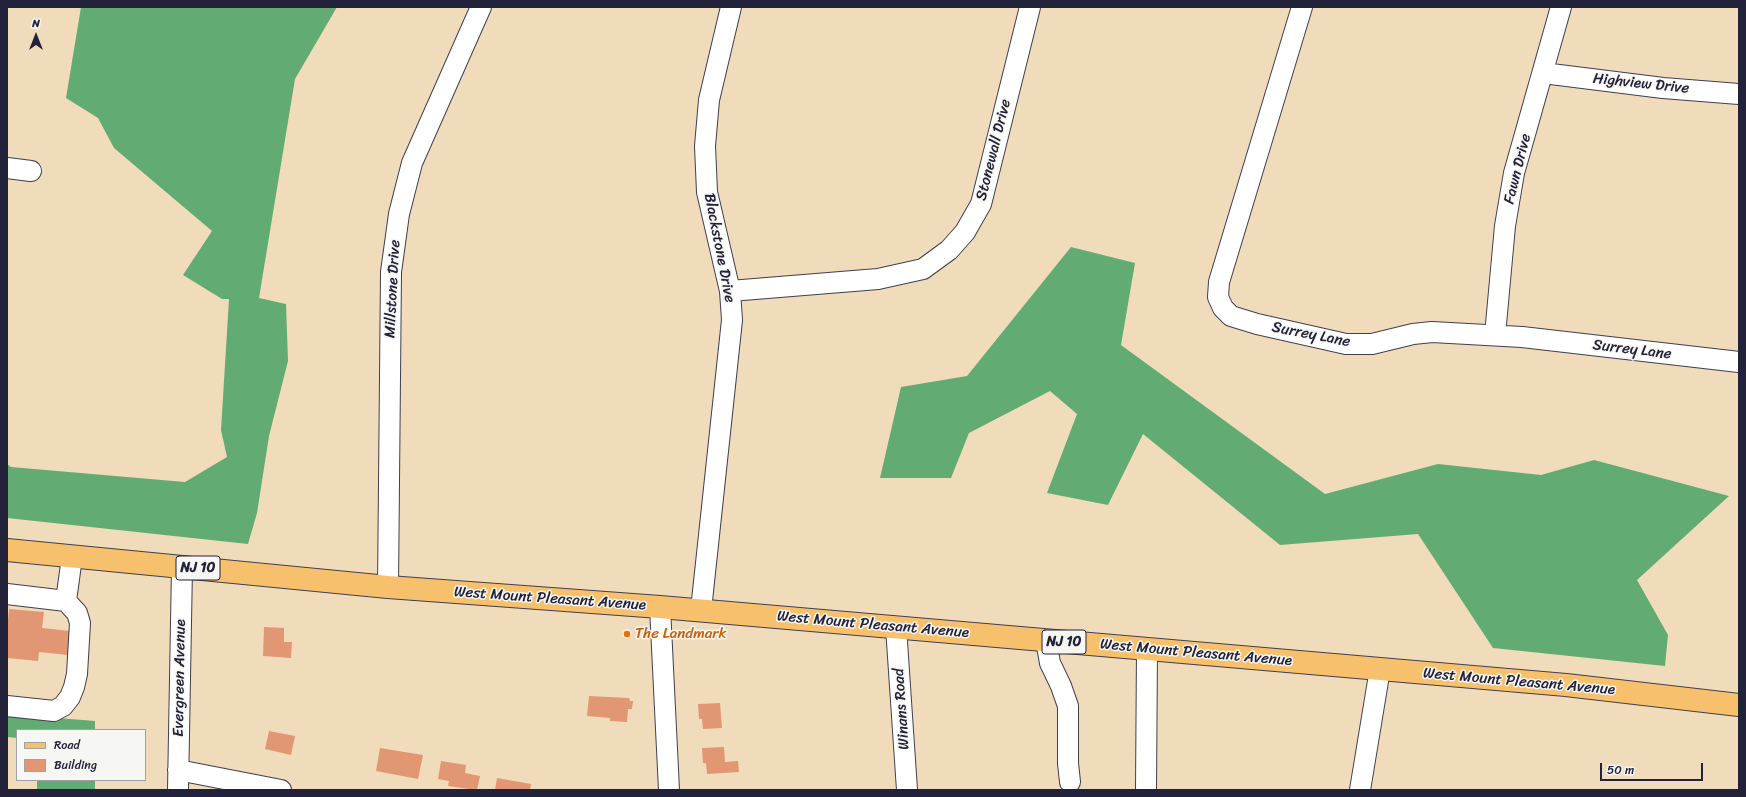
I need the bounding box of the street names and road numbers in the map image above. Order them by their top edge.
street label: Highview Drive [1592,70,1690,98]
street label: Stonewall Drive [973,98,1015,202]
street label: Fawn Drive [1501,132,1535,206]
street label: Blackstone Drive [700,192,738,304]
street label: Millstone Drive [381,239,405,339]
street label: Surrey Lane [1270,319,1352,351]
street label: Surrey Lane [1592,336,1672,364]
road number: NJ 10 [176,556,220,580]
street label: West Mount Pleasant Avenue [453,583,647,615]
street label: West Mount Pleasant Avenue [776,608,970,642]
street label: Evergreen Avenue [170,619,190,737]
road number: NJ 10 [1042,630,1086,654]
street label: West Mount Pleasant Avenue [1099,636,1293,670]
street label: West Mount Pleasant Avenue [1422,665,1616,699]
street label: Winans Road [890,668,914,750]

